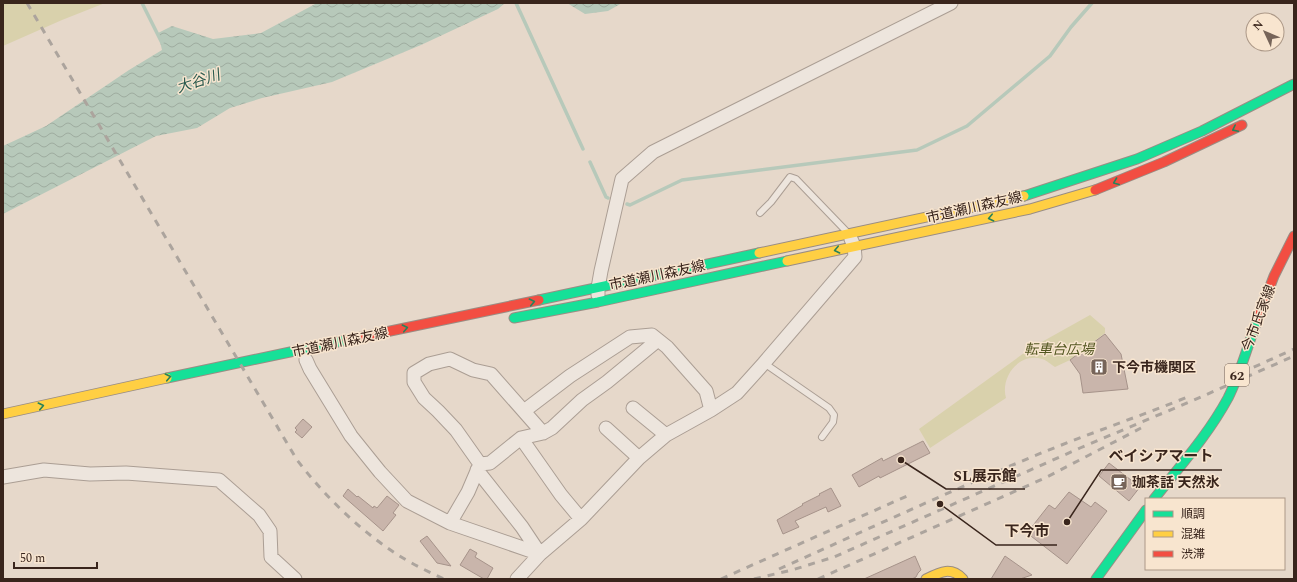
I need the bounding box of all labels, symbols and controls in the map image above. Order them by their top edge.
north arrow [1245,12,1285,52]
text: N [1249,16,1267,35]
water label: 大谷川 [173,63,225,99]
one-way arrow [1231,124,1239,132]
one-way arrow [1113,177,1120,185]
street label: 市道瀬川森友線 [924,186,1024,229]
one-way arrow [988,213,995,221]
one-way arrow [834,246,840,254]
street label: 市道瀬川森友線 [607,255,707,296]
street label: 今市氏家線 [1236,282,1281,355]
one-way arrow [529,298,535,306]
street label: 市道瀬川森友線 [290,322,390,363]
one-way arrow [402,325,408,333]
park label: 転車台広場 [1024,339,1096,360]
building icon: 下今市機関区 [1089,357,1109,377]
place label: 下今市機関区 [1112,357,1196,378]
road number: 62 [1225,364,1249,386]
one-way arrow [165,374,171,382]
one-way arrow [38,402,44,410]
callout: ベイシアマート [1101,443,1222,470]
text: ベイシアマート [1108,445,1214,468]
callout: SL展示館 [946,462,1025,489]
text: SL展示館 [953,465,1017,488]
cafe icon: 珈茶話 天然氷 [1109,472,1129,492]
place label: 珈茶話 天然氷 [1132,472,1220,493]
legend [1145,498,1285,570]
text: 順調 [1181,505,1205,524]
callout: 下今市 [996,518,1057,545]
text: 下今市 [1004,520,1050,543]
text: 混雑 [1181,525,1205,544]
scale bar [14,544,97,570]
text: 渋滞 [1181,545,1205,564]
text: 50 m [20,549,45,568]

